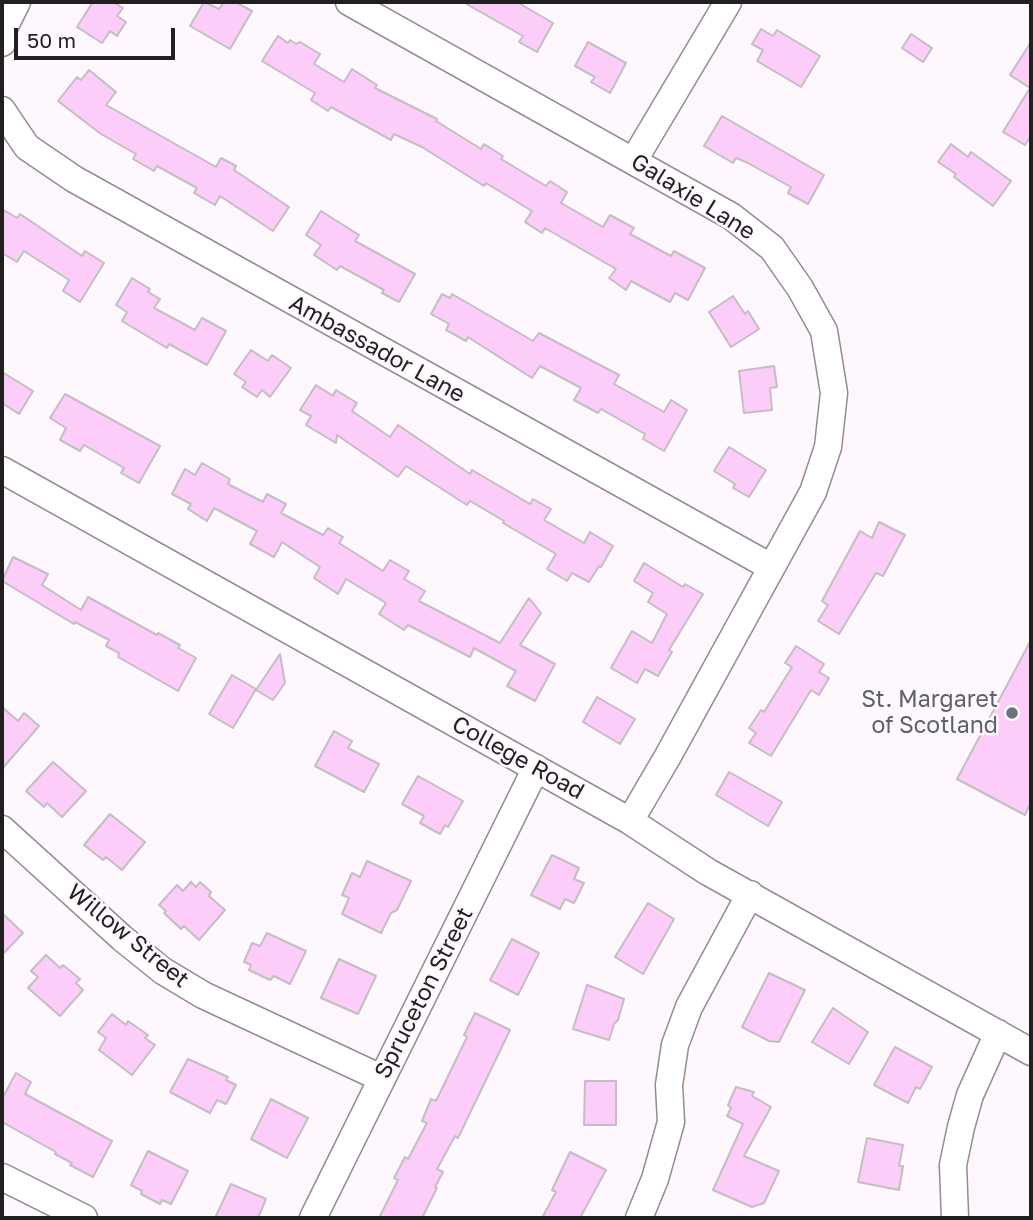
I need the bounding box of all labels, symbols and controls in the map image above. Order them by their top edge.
scale bar [18,14,178,58]
text: 50 m [27,27,76,53]
street label: Galaxie Lane [626,148,760,246]
street label: Ambassador Lane [284,289,470,409]
place label: St. Margaret of Scotland [861,686,998,740]
marker: St. Margaret of Scotland [1004,705,1020,721]
street label: College Road [447,710,589,806]
street label: Willow Street [62,878,194,994]
street label: Spruceton Street [369,903,479,1083]

